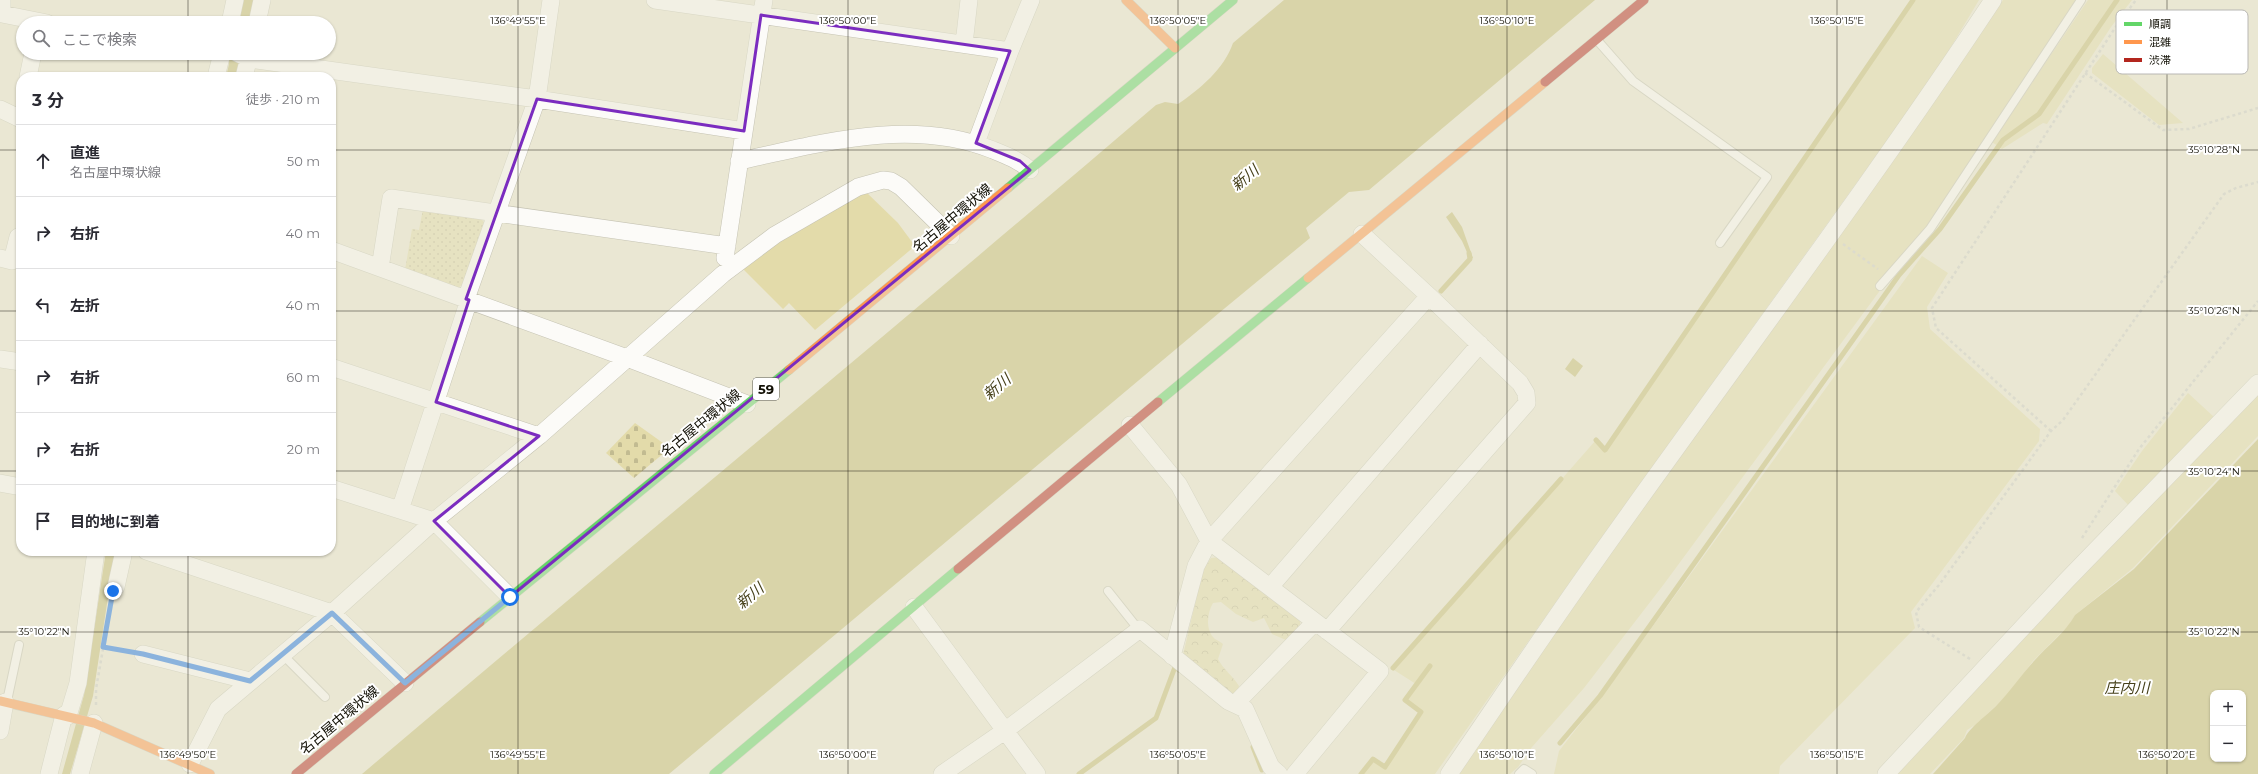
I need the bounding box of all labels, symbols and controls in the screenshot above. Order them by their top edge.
legend [2116,10,2248,74]
text: 136°49'55"E [490,14,546,27]
text: 136°50'00"E [819,14,877,27]
text: 136°50'05"E [1150,14,1207,27]
text: 136°50'10"E [1480,14,1535,27]
text: 136°50'15"E [1810,14,1864,27]
search box [16,16,336,60]
text: 順調 [2149,17,2171,31]
icon: search [30,27,52,49]
text: ここで検索 [62,30,137,49]
text: 混雑 [2149,35,2171,49]
text: 渋滞 [2149,53,2171,67]
text: 3 分 [32,90,64,110]
text: 徒歩 · 210 m [246,91,320,107]
text: 直進 [70,143,100,162]
text: 35°10'28"N [2188,143,2240,156]
icon: ahead [32,150,54,172]
text: 50 m [287,153,320,169]
water label: 新川 [1227,159,1264,195]
text: 名古屋中環状線 [70,164,161,180]
street label: 名古屋中環状線 [909,180,995,256]
icon: right [32,222,54,244]
text: 右折 [70,224,100,243]
text: 40 m [286,225,320,241]
icon: left [32,294,54,316]
text: 左折 [70,296,100,315]
text: 40 m [286,297,320,313]
text: 35°10'26"N [2188,304,2240,317]
icon: right [32,366,54,388]
text: 右折 [70,368,100,387]
water label: 新川 [979,368,1016,404]
text: 60 m [286,369,320,385]
road number: 59 [753,378,779,400]
street label: 名古屋中環状線 [657,385,745,461]
icon: right [32,438,54,460]
text: 右折 [70,440,100,459]
text: 20 m [287,441,320,457]
text: 35°10'24"N [2188,465,2240,478]
icon: arrive [32,510,54,532]
text: 目的地に到着 [70,512,160,531]
water label: 新川 [732,577,769,613]
route end [104,582,122,600]
route start [501,588,519,606]
text: 35°10'22"N [18,625,70,638]
text: 35°10'22"N [2188,625,2240,638]
water label: 庄内川 [2104,678,2151,697]
street label: 名古屋中環状線 [296,682,382,758]
map controls [2210,690,2246,762]
button: + [2210,690,2246,726]
button: − [2210,726,2246,762]
text: 136°49'50"E [160,748,217,761]
text: 136°49'55"E [490,748,546,761]
text: 136°50'00"E [819,748,877,761]
text: 136°50'05"E [1150,748,1207,761]
text: 136°50'10"E [1480,748,1535,761]
text: 136°50'15"E [1810,748,1864,761]
text: 136°50'20"E [2139,748,2196,761]

